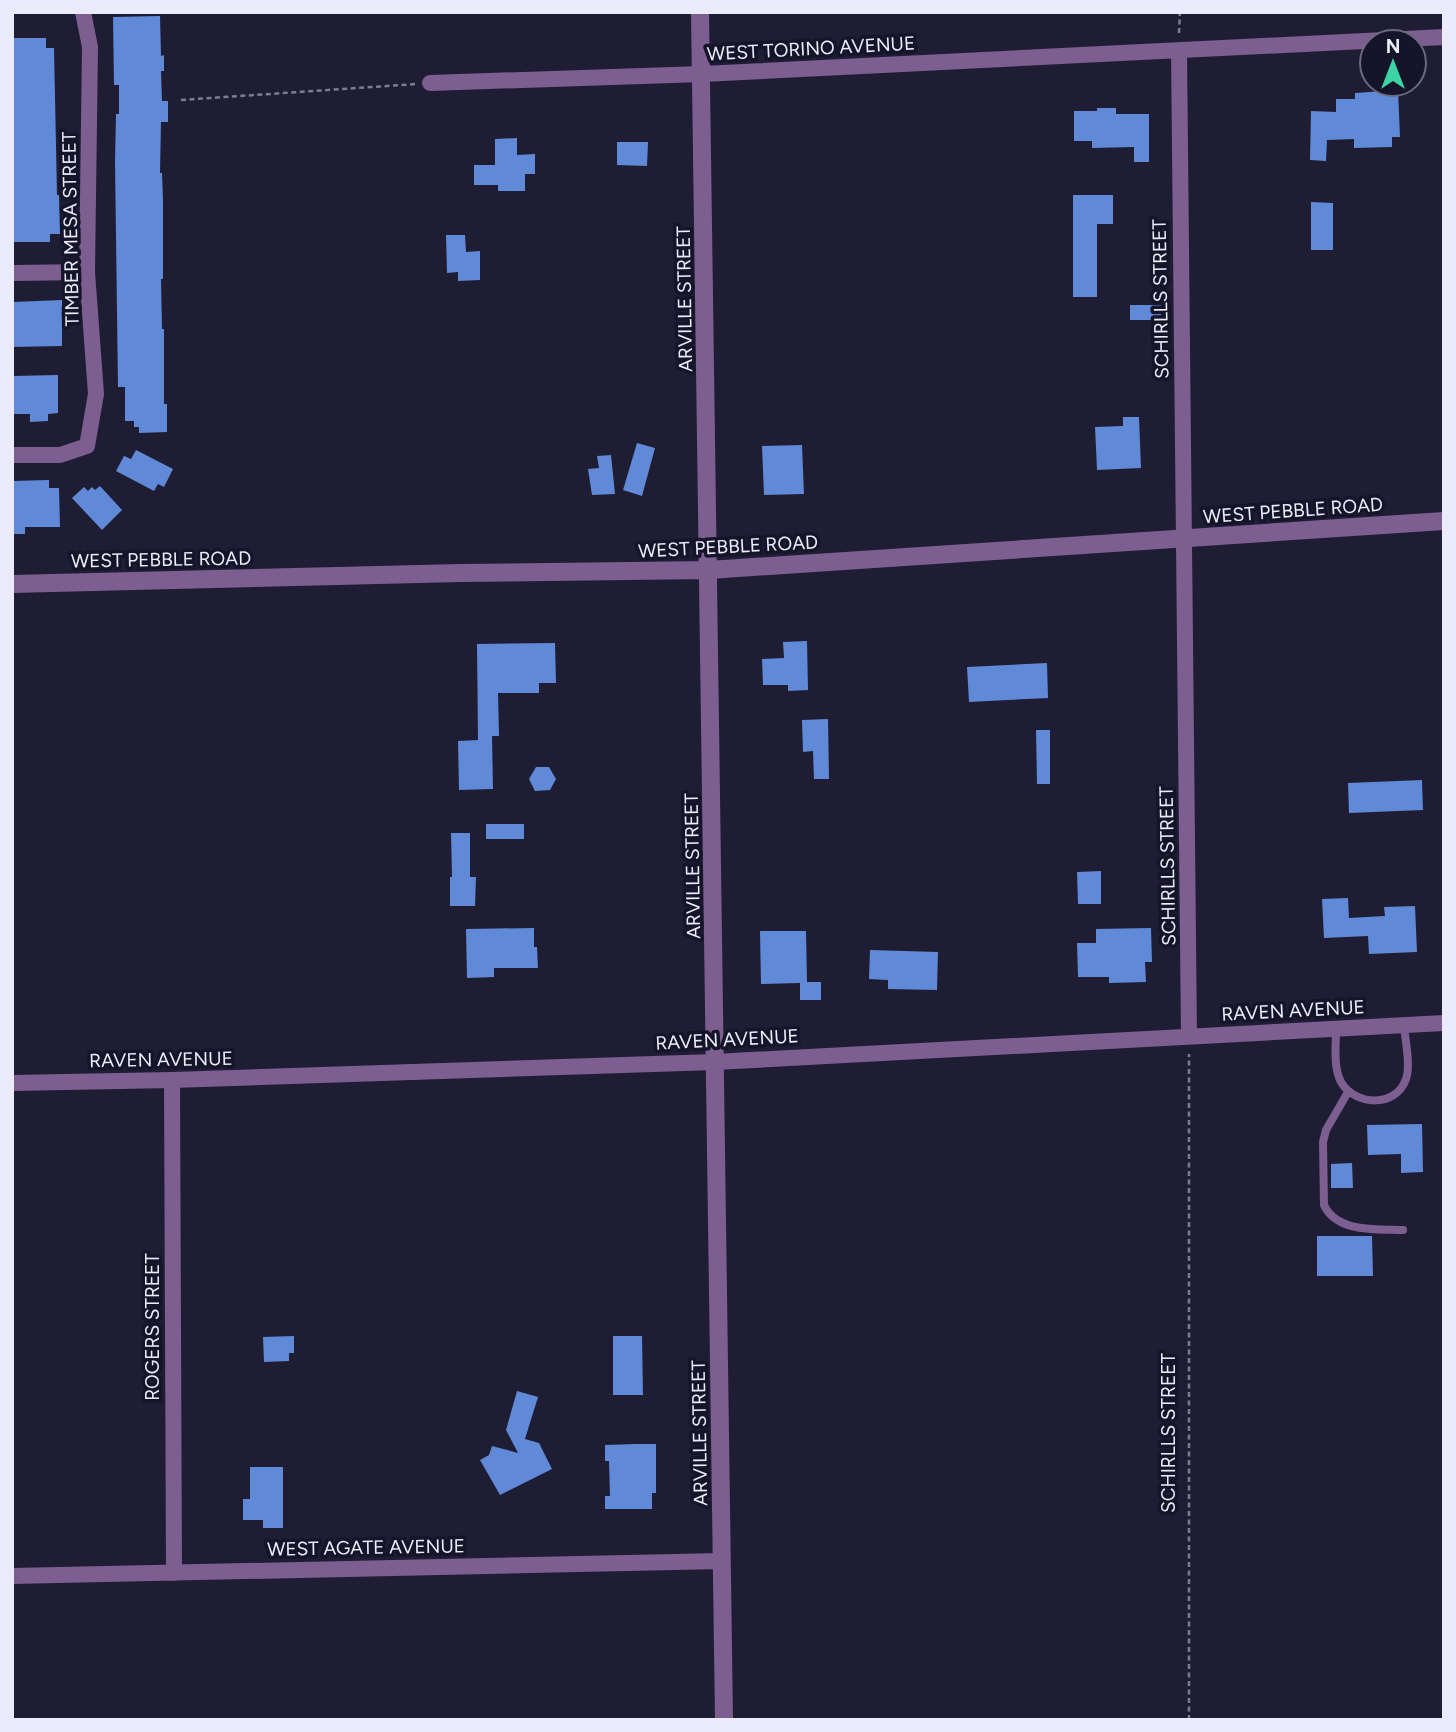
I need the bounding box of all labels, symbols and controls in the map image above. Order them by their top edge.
north arrow [1358,28,1428,98]
street label: WEST TORINO AVENUE [706,32,916,65]
text: N [1386,35,1400,58]
street label: TIMBER MESA STREET [57,131,84,327]
street label: SCHIRLLS STREET [1148,218,1173,379]
street label: ARVILLE STREET [672,225,697,372]
street label: WEST PEBBLE ROAD [1202,493,1384,528]
street label: WEST PEBBLE ROAD [637,530,819,563]
street label: WEST PEBBLE ROAD [71,546,251,573]
street label: SCHIRLLS STREET [1155,785,1180,946]
street label: ARVILLE STREET [680,792,705,939]
street label: RAVEN AVENUE [1221,995,1365,1026]
street label: RAVEN AVENUE [655,1024,799,1055]
street label: RAVEN AVENUE [89,1047,233,1072]
street label: ROGERS STREET [141,1253,164,1401]
street label: SCHIRLLS STREET [1157,1353,1180,1513]
street label: ARVILLE STREET [687,1359,712,1506]
street label: WEST AGATE AVENUE [267,1534,465,1561]

